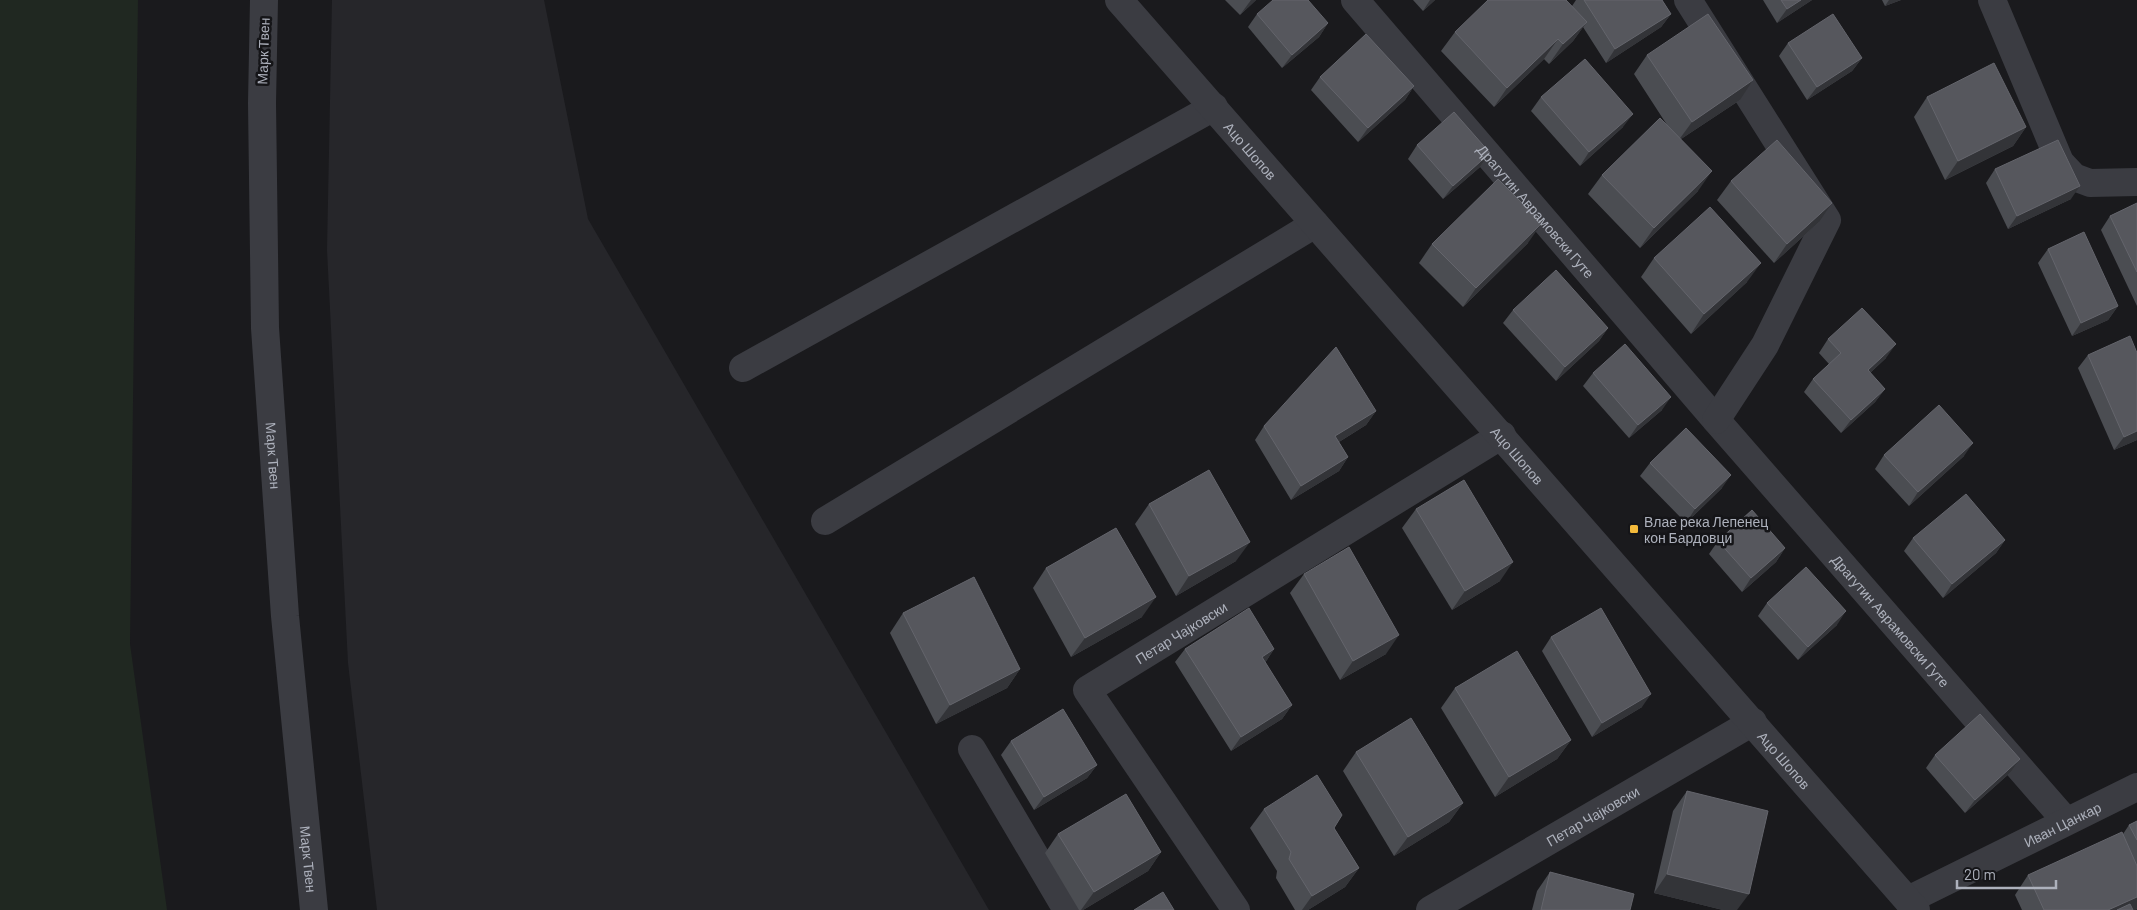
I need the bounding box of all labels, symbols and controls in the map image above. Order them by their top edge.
street label: Марк Твен [253,17,273,85]
street label: Ацо Шопов [1221,118,1281,183]
street label: Драгутин Аврамовски Гуте [1474,141,1598,281]
street label: Марк Твен [263,422,285,490]
street label: Ацо Шопов [1488,423,1547,488]
place label: Влае река Лепенец кон Бардовци [1644,513,1768,546]
marker: Влае река Лепенец кон Бардовци [1628,523,1640,535]
street label: Драгутин Аврамовски Гуте [1829,551,1954,691]
street label: Петар Чајковски [1132,598,1230,667]
street label: Ацо Шопов [1755,727,1814,792]
street label: Петар Чајковски [1543,782,1642,849]
street label: Иван Цанкар [2021,798,2104,850]
street label: Марк Твен [297,825,321,893]
scale bar [1957,858,2056,890]
text: 20 m [1964,865,1996,883]

